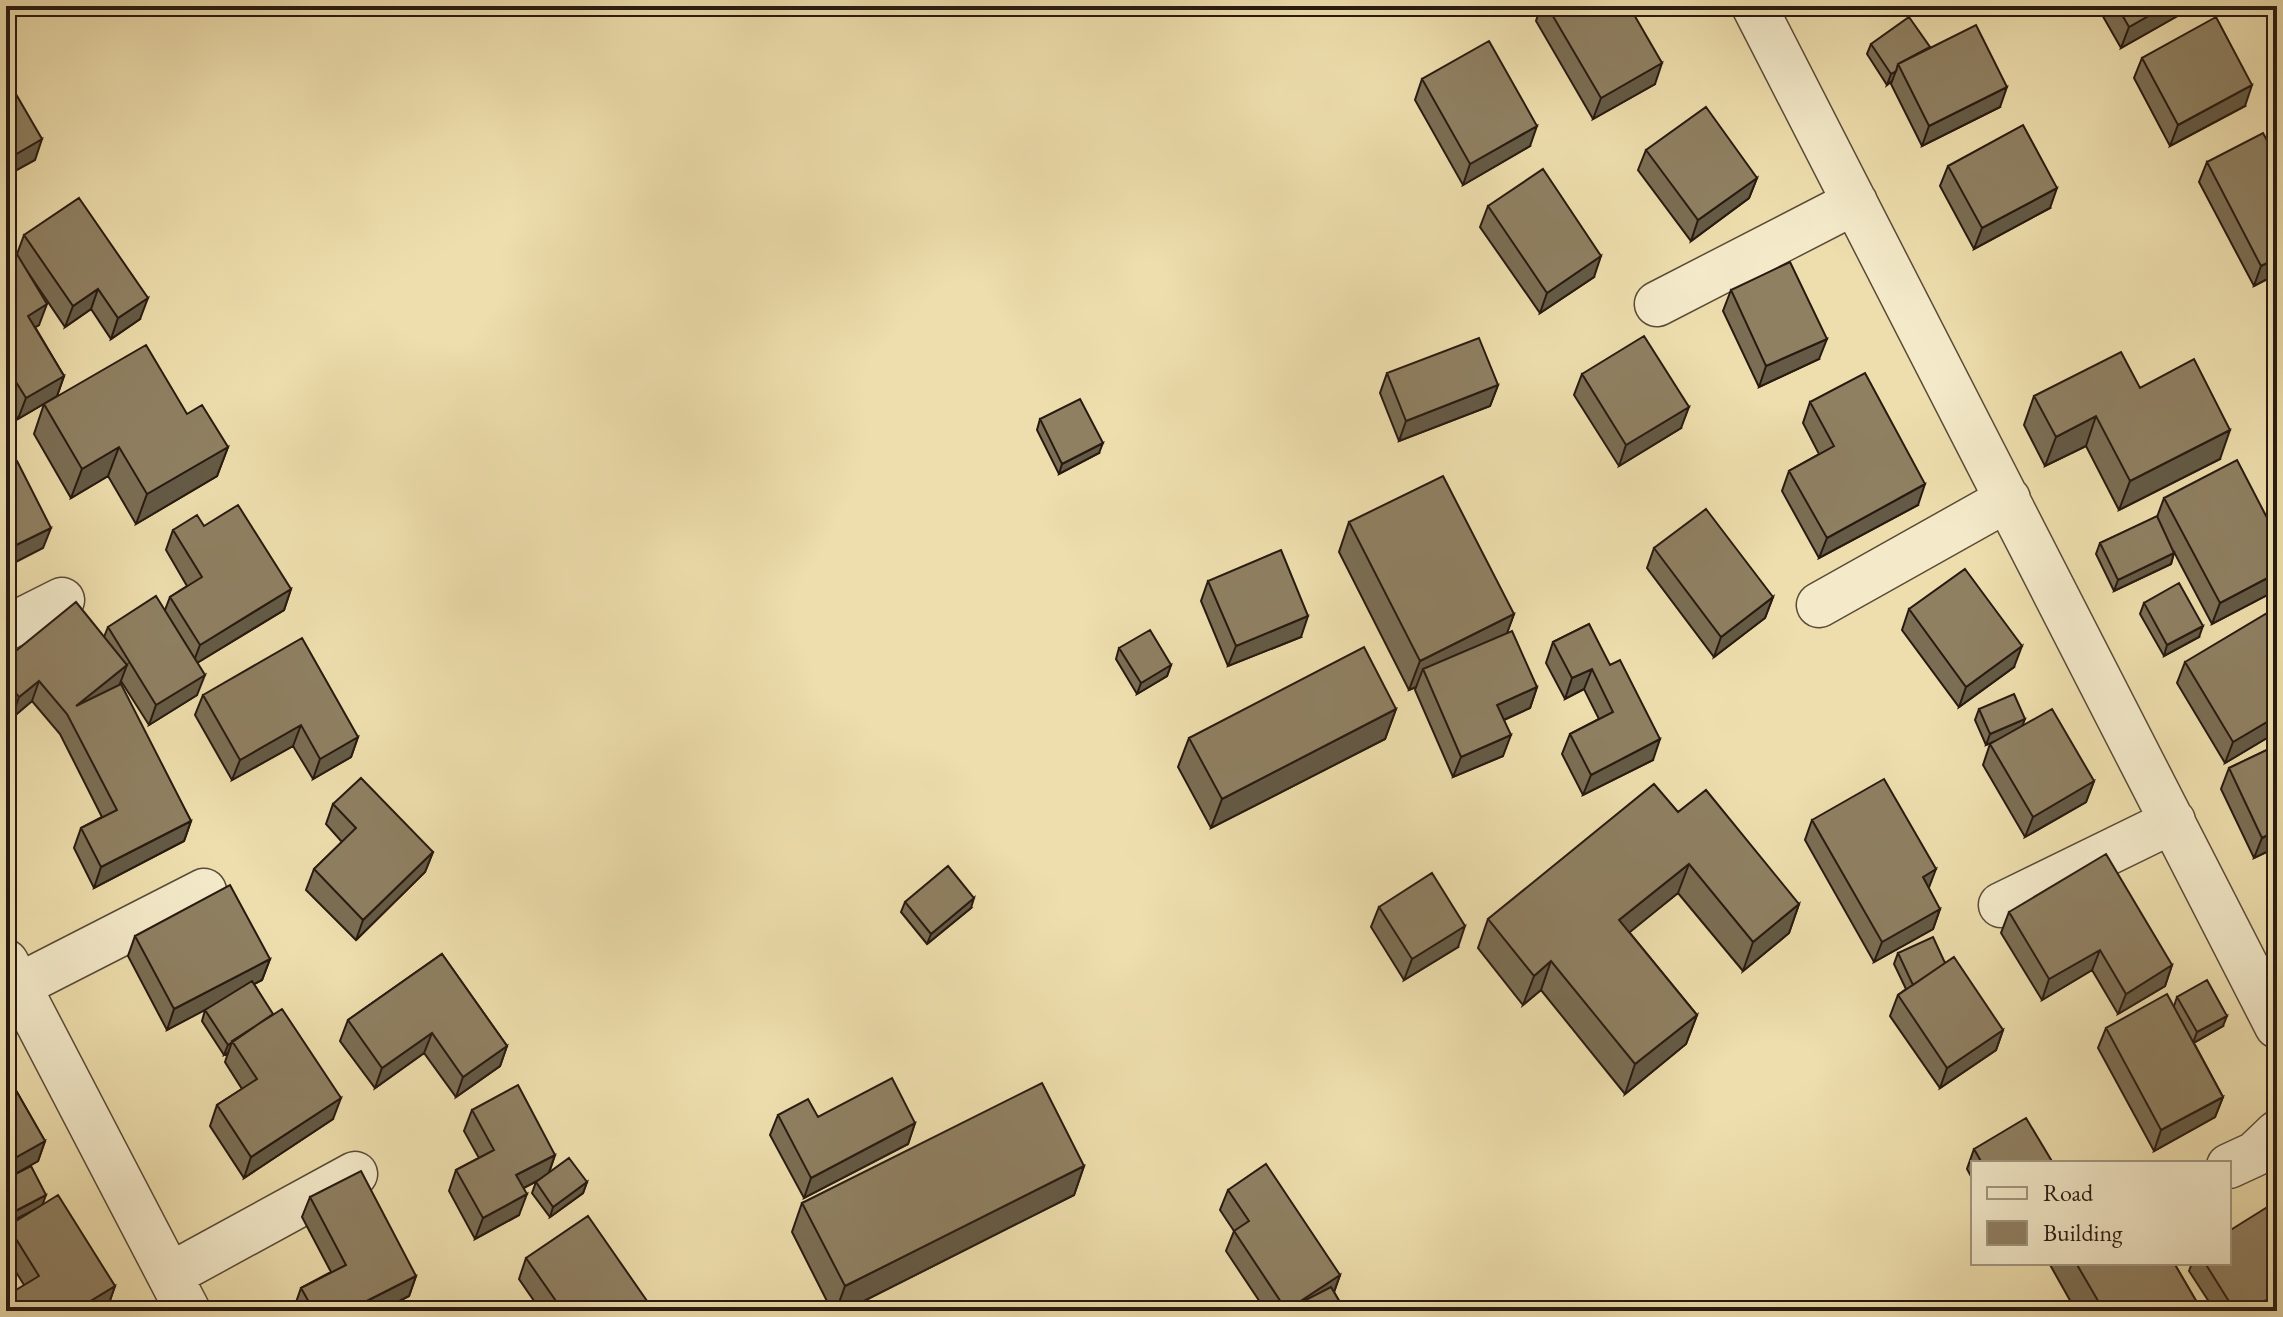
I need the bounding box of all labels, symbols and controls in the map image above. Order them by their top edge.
legend [1971,1161,2231,1265]
text: Road [2043,1177,2094,1208]
text: Building [2043,1217,2123,1248]

